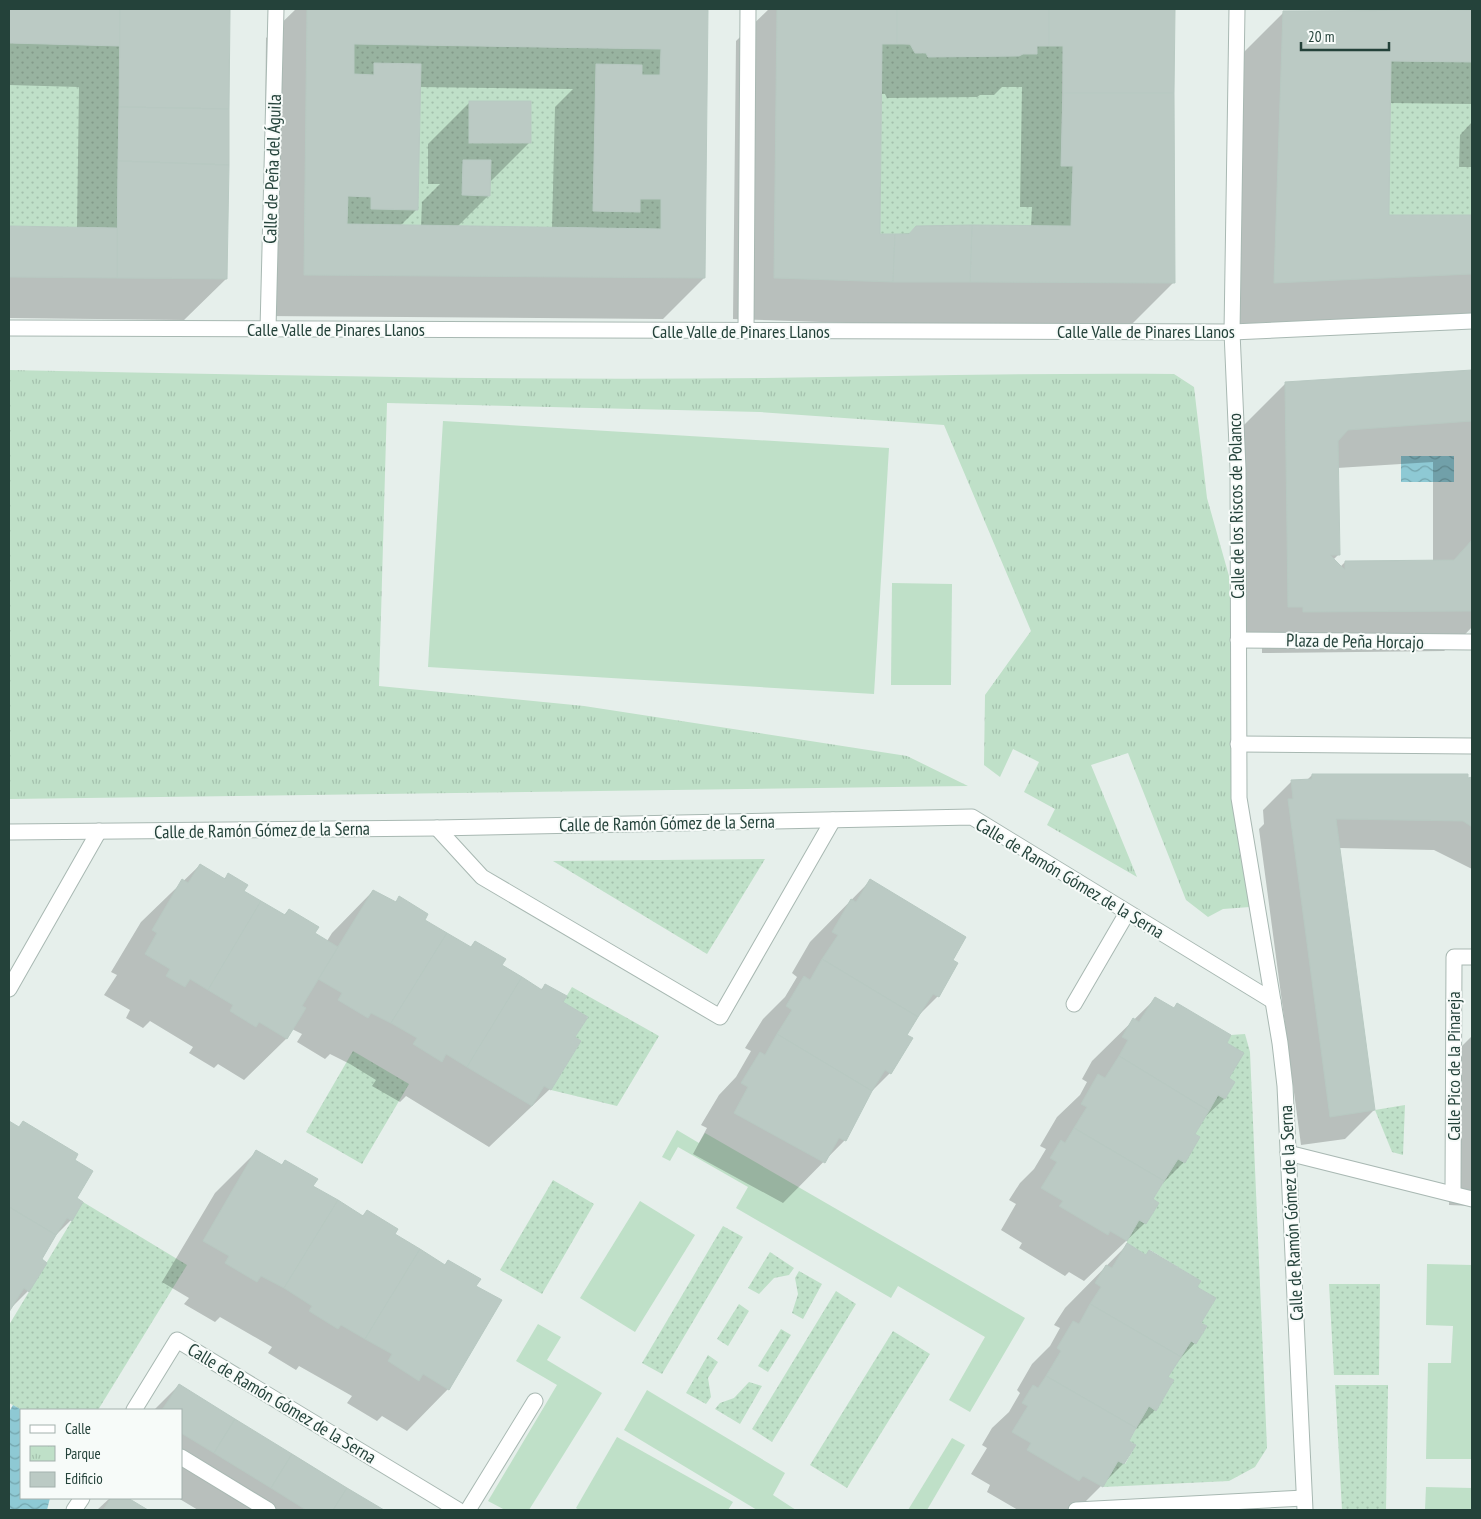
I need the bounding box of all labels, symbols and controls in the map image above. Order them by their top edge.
scale bar [1301,20,1388,52]
text: 20 m [1308,27,1334,46]
street label: Calle de Peña del Águila [258,94,286,244]
street label: Calle Valle de Pinares Llanos [247,318,425,341]
street label: Calle Valle de Pinares Llanos [652,320,830,343]
street label: Calle Valle de Pinares Llanos [1057,320,1235,343]
street label: Calle de los Riscos de Polanco [1223,413,1249,599]
street label: Plaza de Peña Horcajo [1286,628,1424,654]
street label: Calle de Ramón Gómez de la Serna [559,810,775,836]
street label: Calle de Ramón Gómez de la Serna [972,813,1168,943]
street label: Calle de Ramón Gómez de la Serna [154,817,370,843]
street label: Calle Pico de la Pinareja [1442,991,1465,1141]
street label: Calle de Ramón Gómez de la Serna [1274,1105,1308,1321]
street label: Calle de Ramón Gómez de la Serna [184,1338,380,1468]
legend [20,1409,182,1499]
text: Calle [65,1419,91,1438]
text: Parque [65,1444,101,1463]
text: Edificio [65,1469,103,1488]

